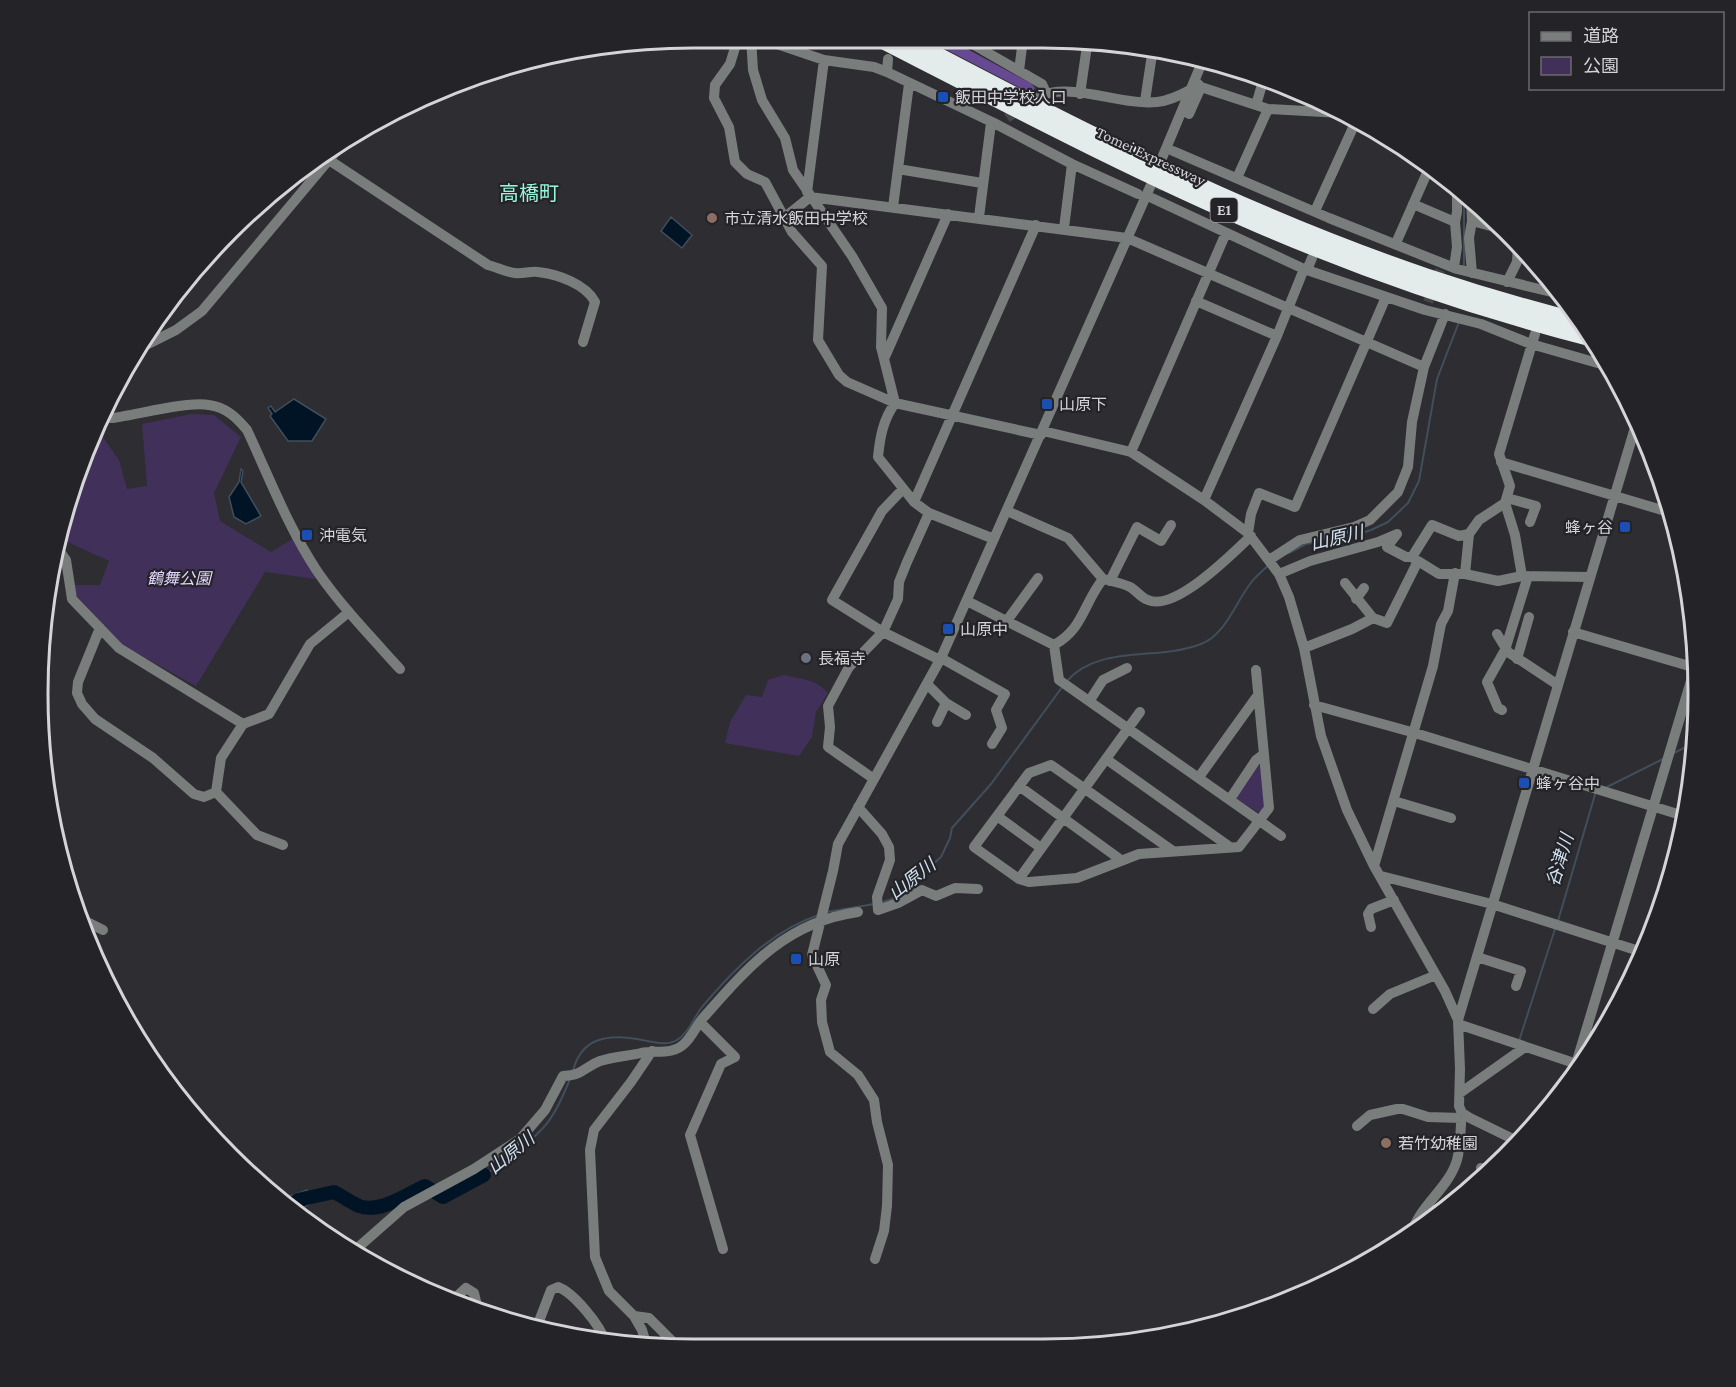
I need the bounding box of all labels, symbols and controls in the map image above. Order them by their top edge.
legend [1529,12,1724,90]
text: 道路 [1583,26,1619,46]
text: 公園 [1583,56,1619,76]
place label: 飯田中学校入口 [955,89,1067,106]
marker: 飯田中学校入口 [936,90,950,104]
street label: Tomei Expressway [1093,123,1209,190]
district label: 高橋町 [499,182,559,204]
road number: E1 [1210,198,1238,222]
place label: 市立清水飯田中学校 [724,210,868,227]
marker: 市立清水飯田中学校 [705,211,719,225]
place label: 山原下 [1059,396,1107,413]
marker: 山原下 [1040,397,1054,411]
place label: 蜂ヶ谷 [1565,519,1613,536]
marker: 蜂ヶ谷 [1618,520,1632,534]
water label: 山原川 [1308,522,1368,554]
place label: 沖電気 [319,527,367,544]
marker: 沖電気 [300,528,314,542]
park label: 鶴舞公園 [147,570,213,587]
place label: 山原中 [960,621,1008,638]
marker: 山原中 [941,622,955,636]
place label: 長福寺 [818,650,866,667]
marker: 長福寺 [799,651,813,665]
place label: 蜂ヶ谷中 [1536,775,1600,792]
marker: 蜂ヶ谷中 [1517,776,1531,790]
water label: 谷津川 [1543,829,1578,889]
water label: 山原川 [885,853,941,904]
place label: 山原 [808,951,840,968]
marker: 山原 [789,952,803,966]
water label: 山原川 [484,1127,540,1178]
place label: 若竹幼稚園 [1398,1135,1478,1152]
marker: 若竹幼稚園 [1379,1136,1393,1150]

